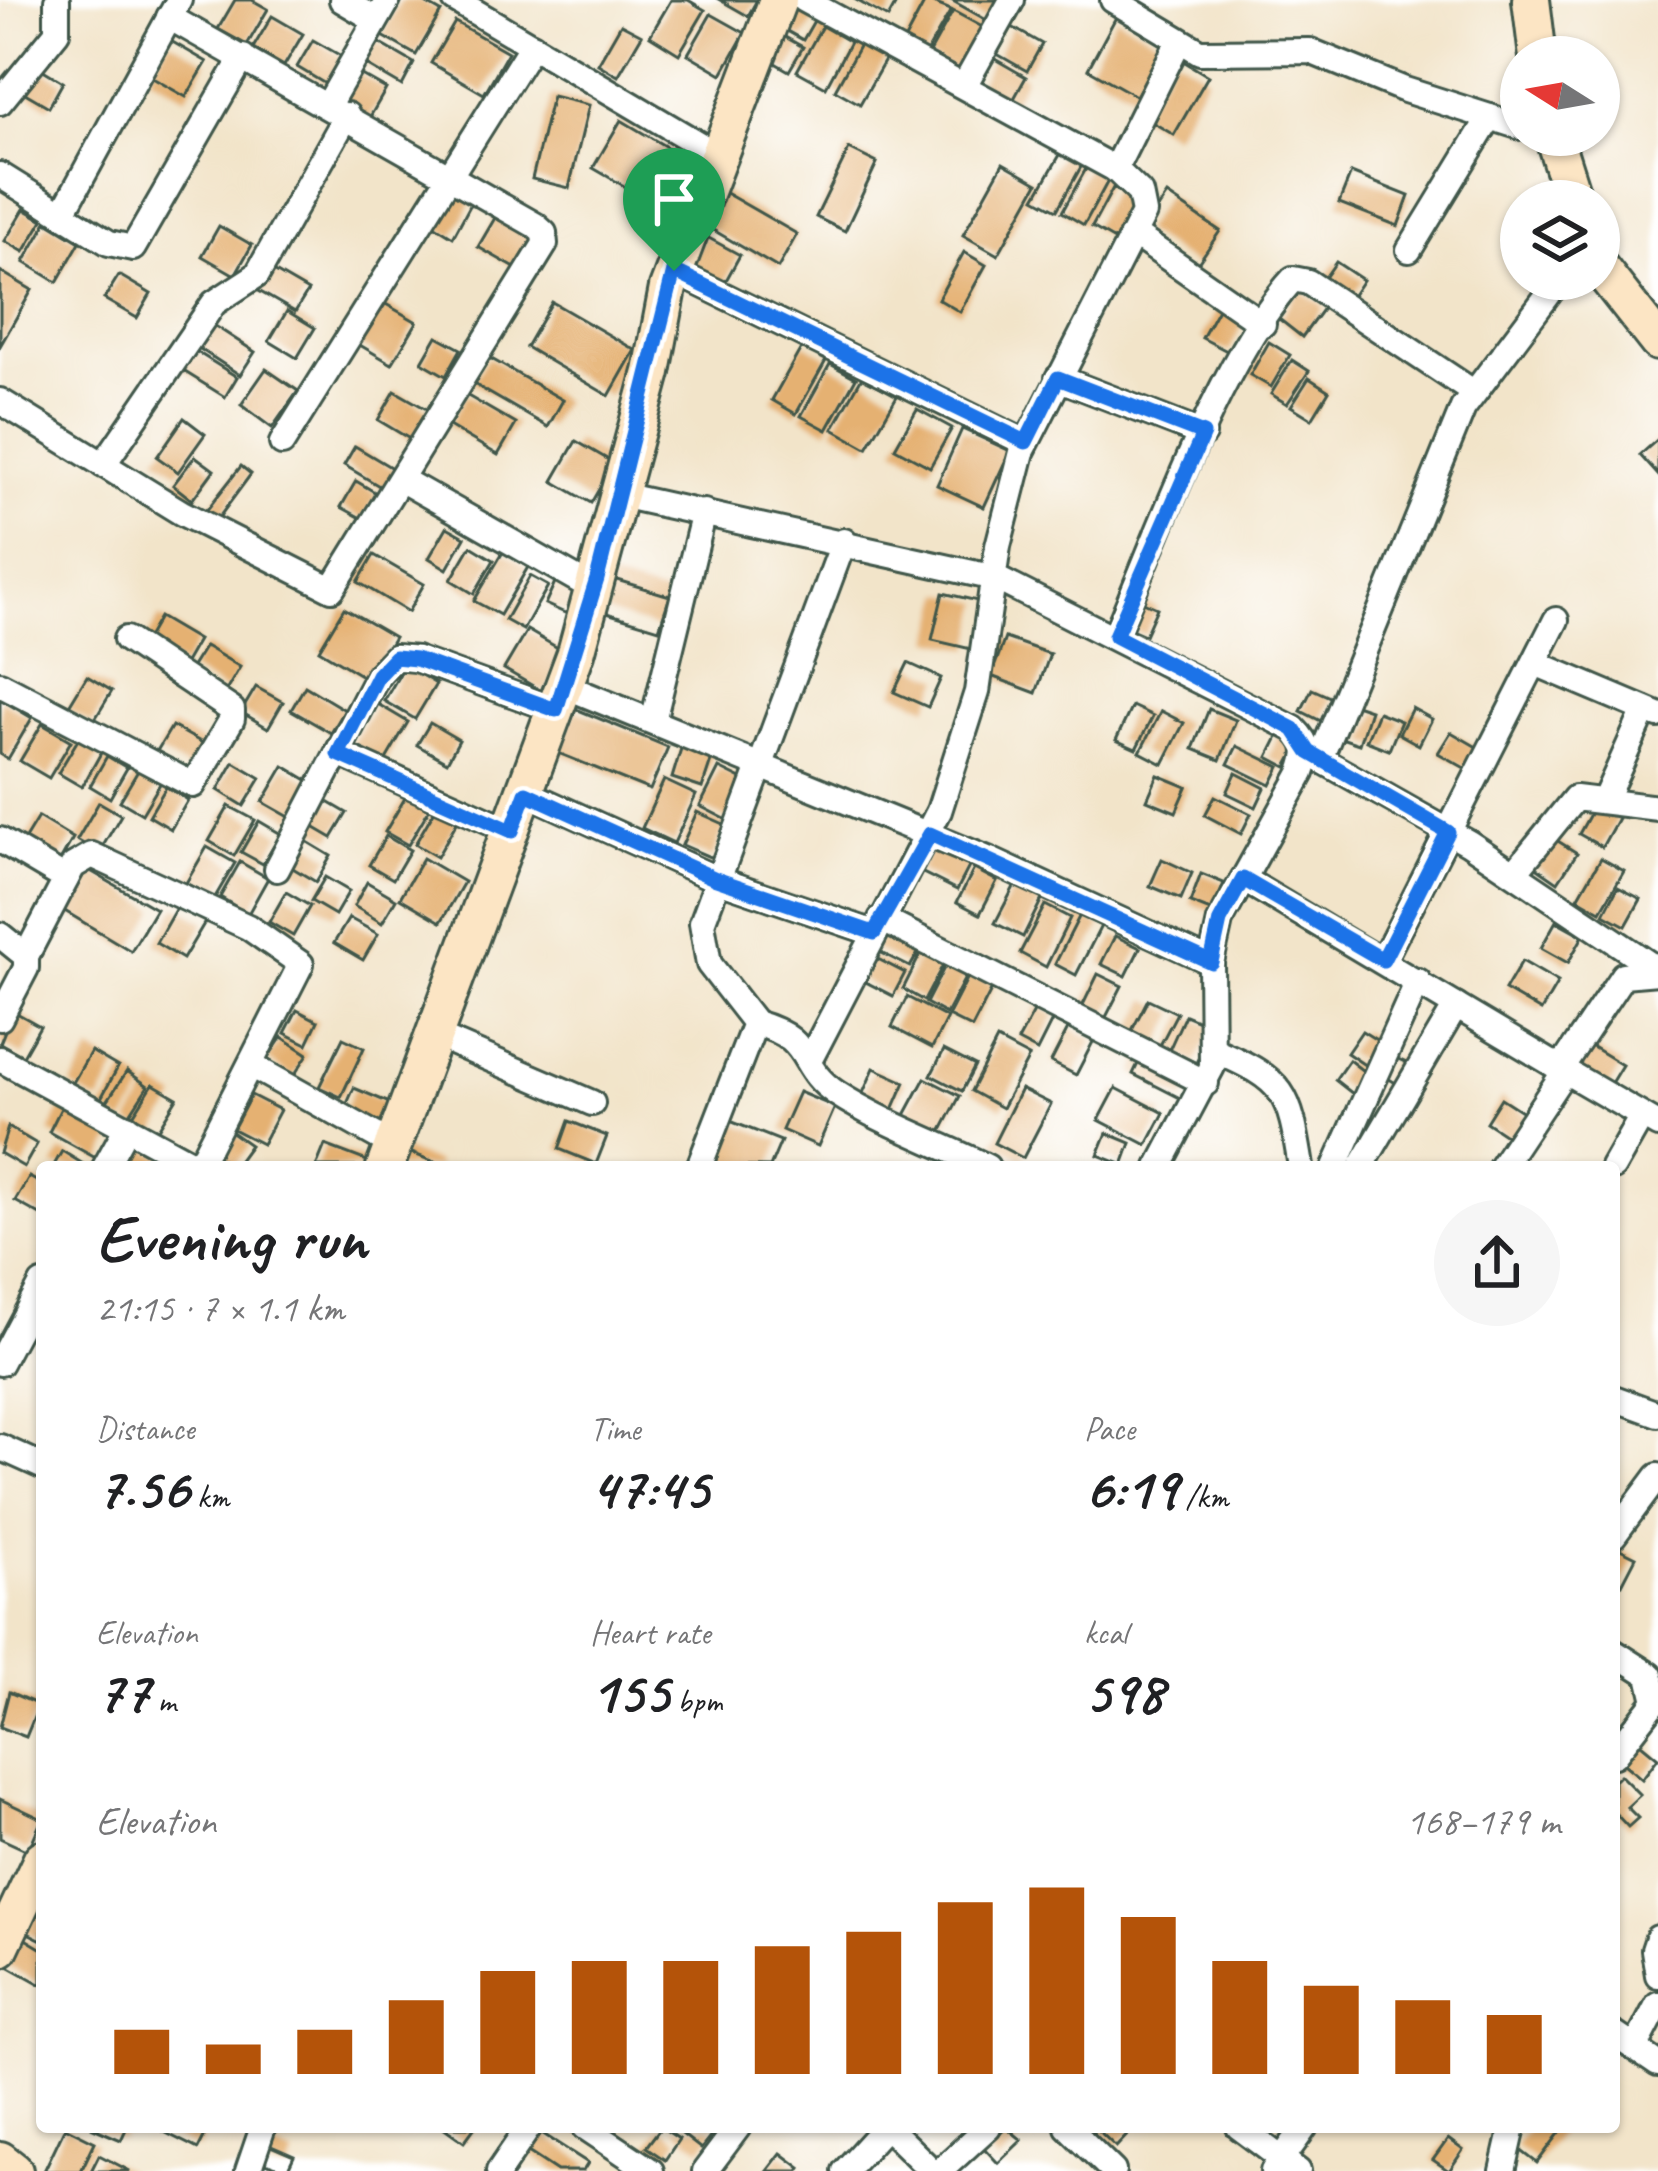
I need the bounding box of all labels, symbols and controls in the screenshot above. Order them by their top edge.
north arrow [1500,36,1620,156]
map controls [1500,36,1620,300]
pin [623,148,725,271]
icon: arrive [641,166,707,232]
button: layers [1500,180,1620,300]
text: Evening run [96,1197,366,1280]
button: share [1434,1200,1560,1326]
text: 21:15 · 7 × 1.1 km [96,1284,344,1333]
text: Distance [96,1408,194,1450]
text: Time [590,1408,641,1450]
text: Pace [1084,1408,1135,1450]
text: 7.56 [96,1450,189,1526]
text: 47:45 [590,1450,709,1526]
text: 6:19 [1084,1450,1177,1526]
text: km [189,1476,229,1518]
text: /km [1177,1476,1229,1518]
text: Elevation [96,1612,198,1654]
text: Heart rate [590,1612,710,1654]
text: kcal [1084,1612,1128,1654]
text: 77 [96,1654,150,1730]
text: 155 [590,1654,669,1730]
text: 598 [1084,1654,1163,1730]
text: m [150,1680,176,1722]
text: bpm [669,1680,722,1722]
text: Elevation [96,1797,216,1846]
text: 168–179 m [1406,1797,1560,1846]

